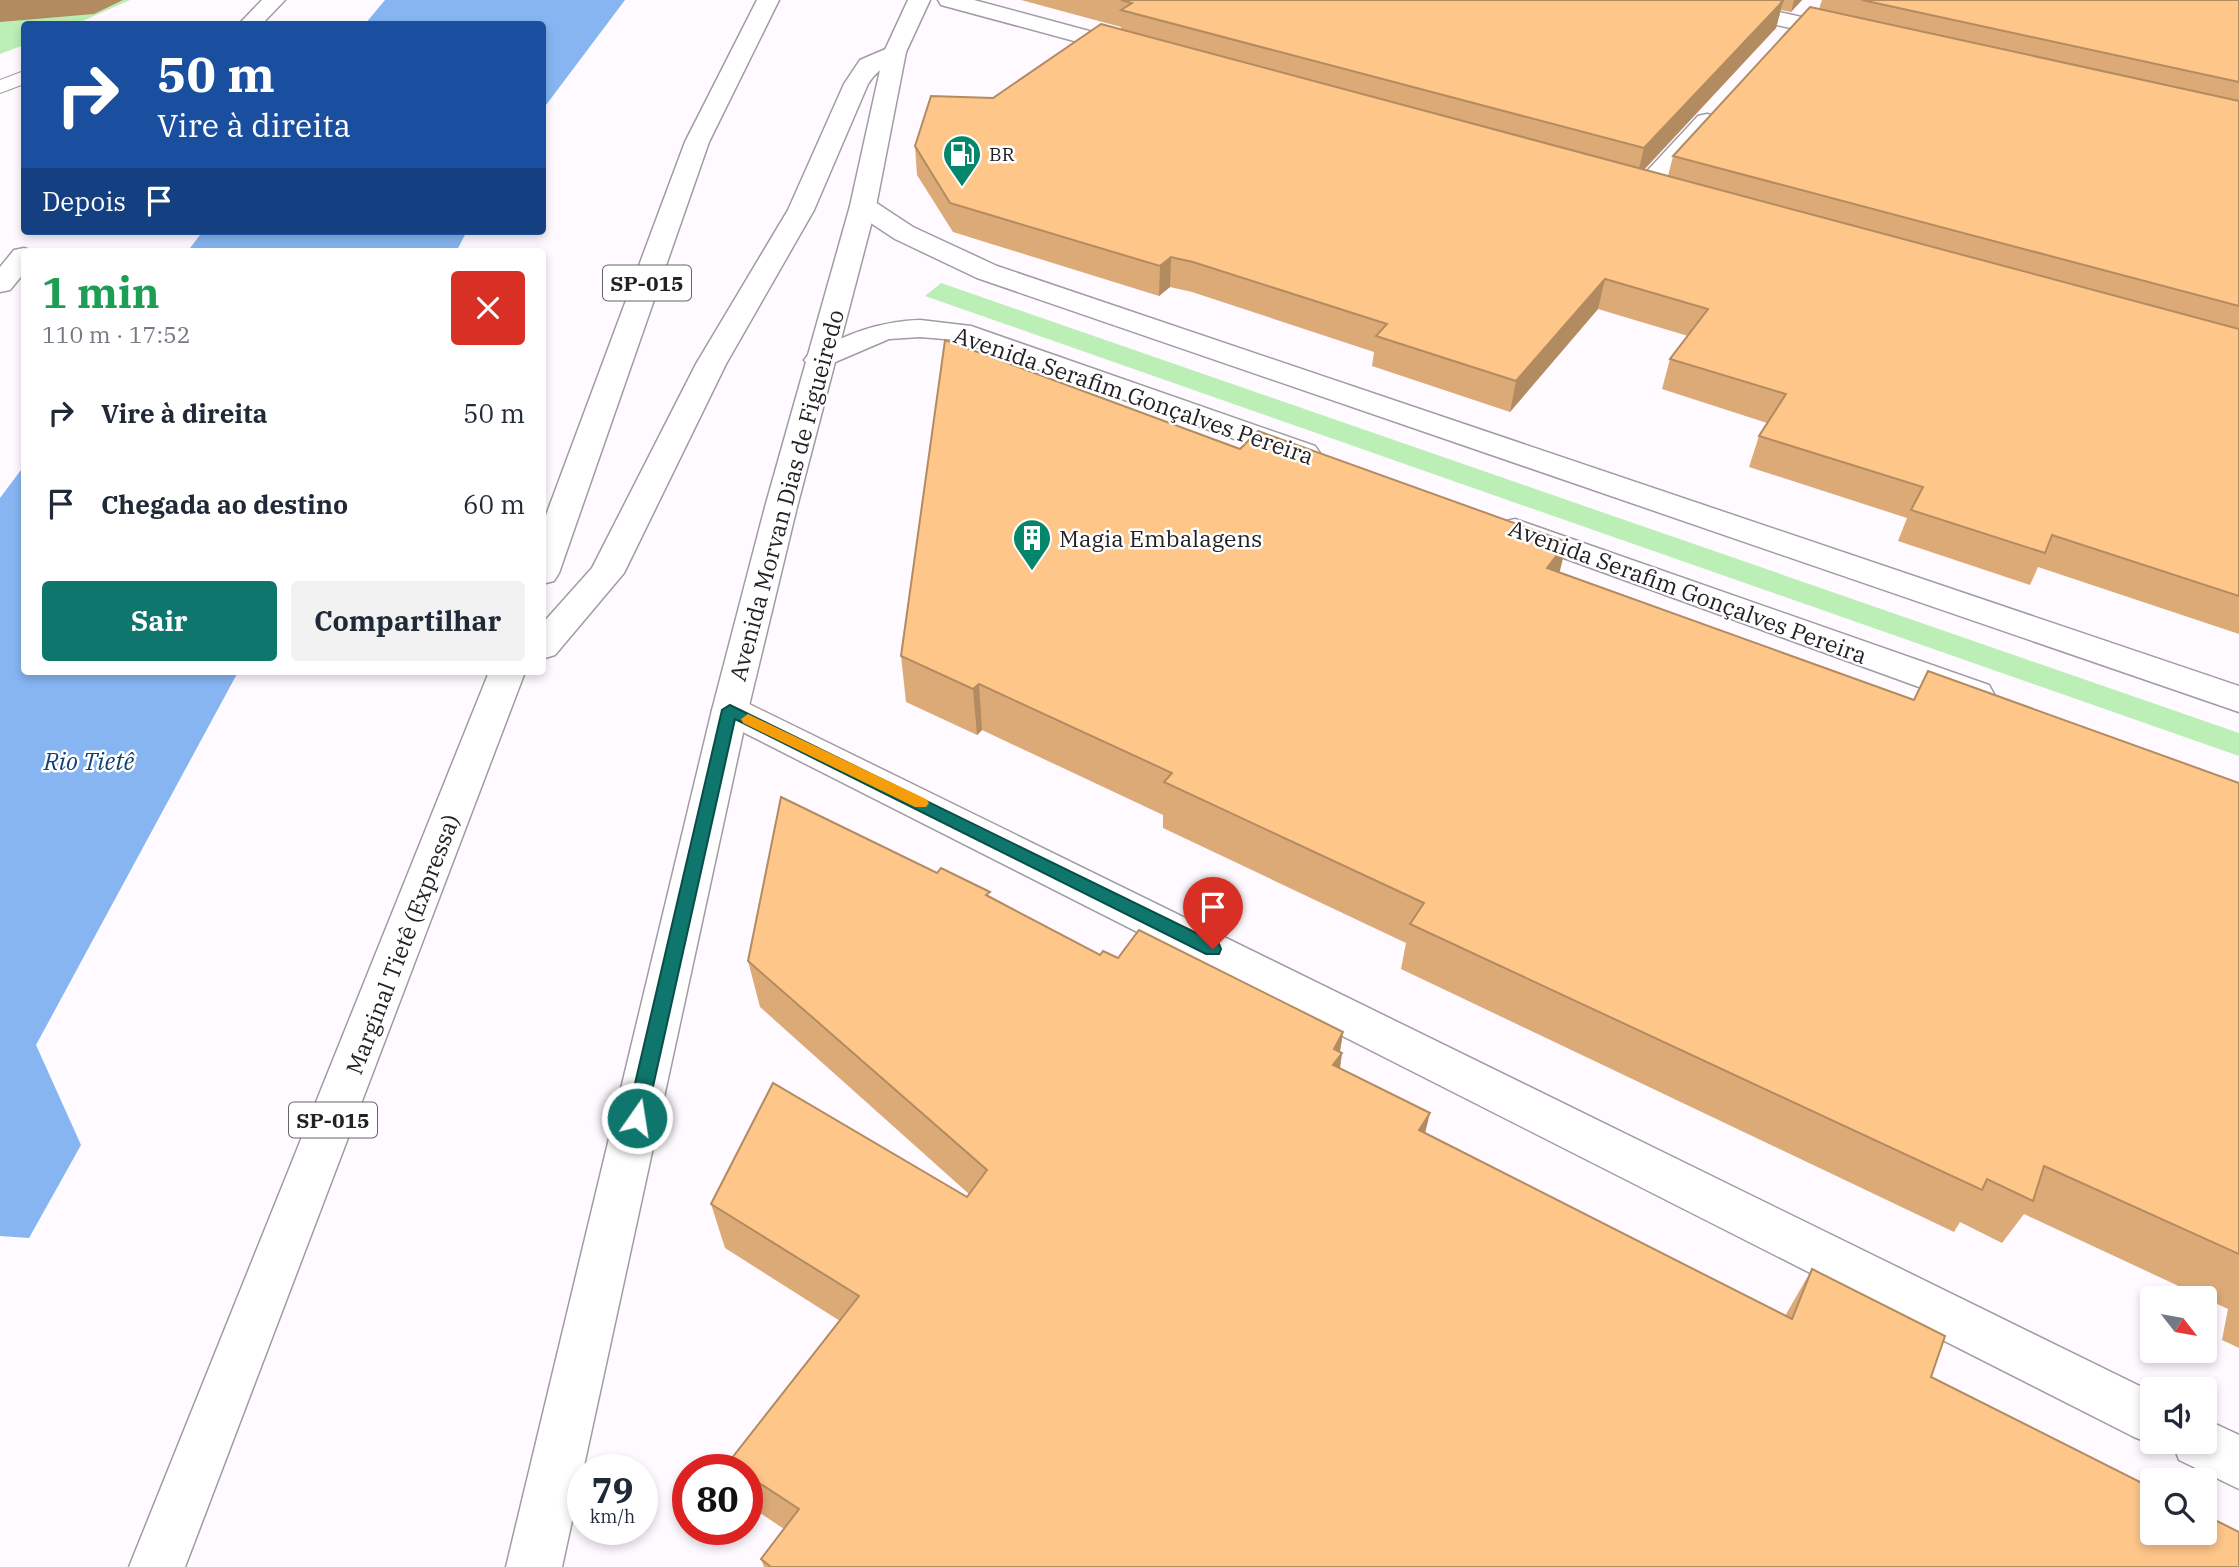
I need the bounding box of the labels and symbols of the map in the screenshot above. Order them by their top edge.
fuel station icon: BR [941,133,983,188]
place label: BR [989,142,1015,166]
road number: SP-015 [603,266,691,300]
street label: Avenida Morvan Dias de Figueiredo [722,306,850,684]
street label: Avenida Serafim Gonçalves Pereira [950,319,1318,471]
street label: Avenida Serafim Gonçalves Pereira [1505,512,1871,670]
building icon: Magia Embalagens [1011,517,1053,572]
place label: Magia Embalagens [1059,523,1262,553]
water label: Rio Tietê [43,745,136,777]
street label: Marginal Tietê (Expressa) [338,809,466,1079]
pin [1183,877,1243,949]
position arrow [600,1081,674,1155]
road number: SP-015 [289,1102,377,1138]
north arrow [2140,1286,2217,1363]
speed limit sign: 80 [672,1454,763,1545]

